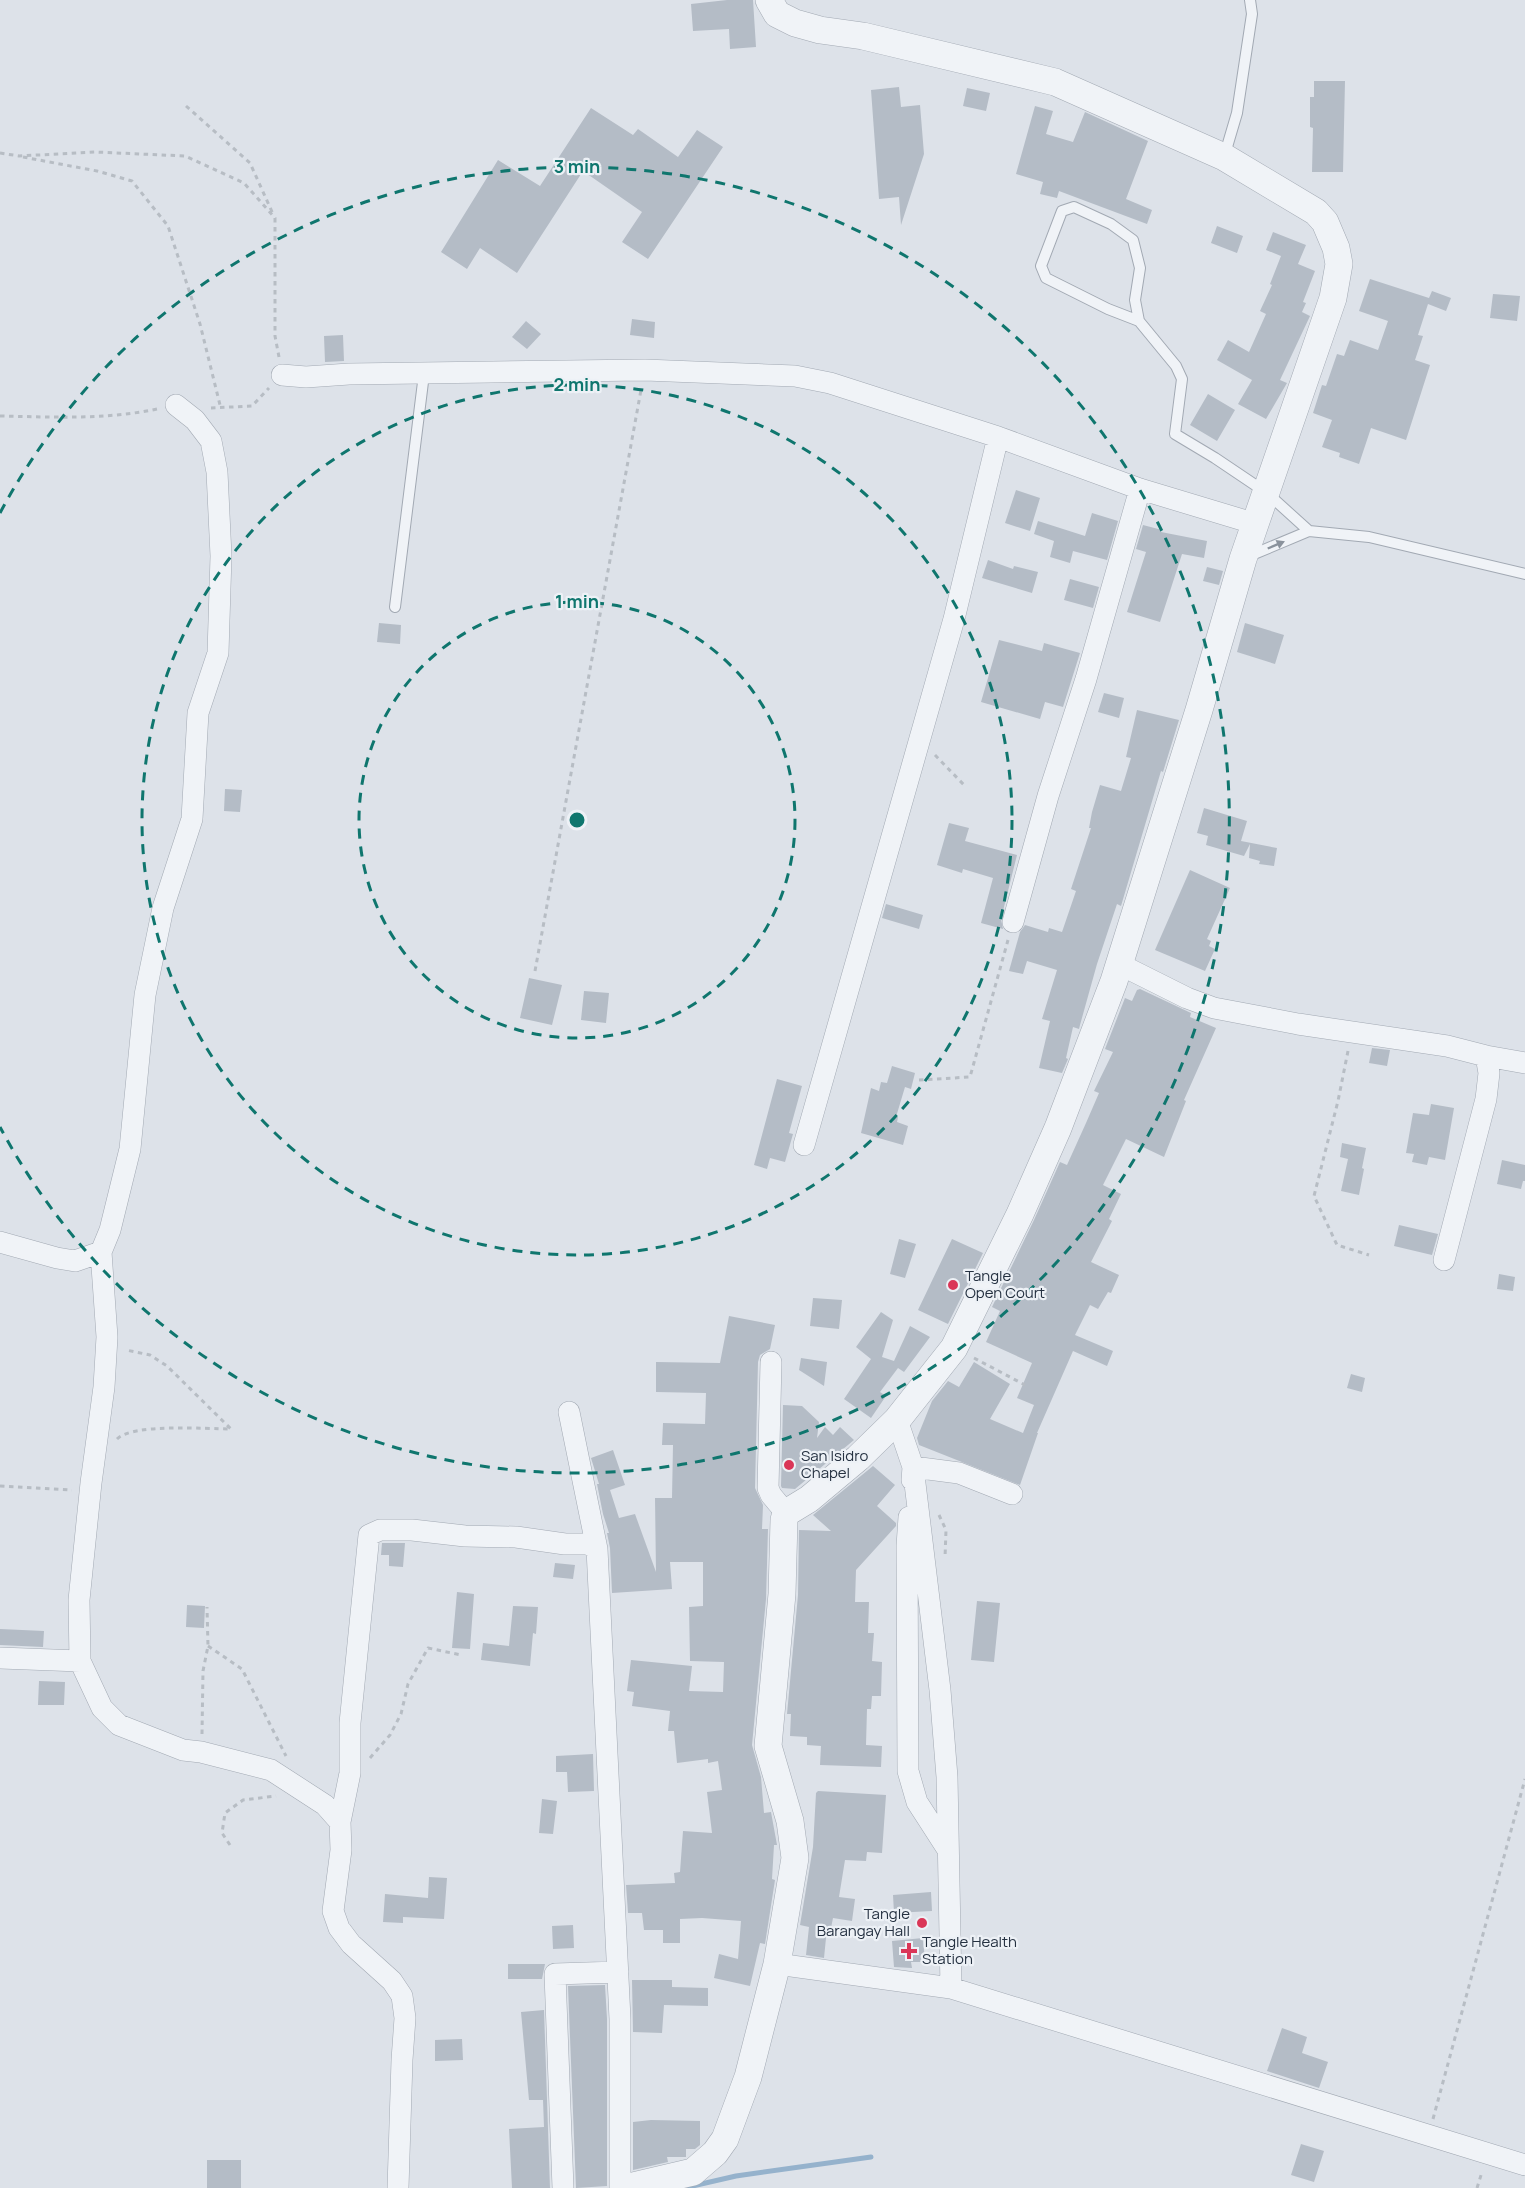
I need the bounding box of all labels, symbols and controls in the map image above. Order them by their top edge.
text: 3 min [554,154,600,178]
text: 2 min [554,372,600,396]
one-way arrow [1268,540,1286,550]
text: 1 min [555,589,599,613]
centre of rings [567,810,587,830]
place label: Tangle Open Court [965,1265,1045,1303]
marker: Tangle Open Court [946,1278,960,1292]
place label: San Isidro Chapel [801,1445,869,1483]
marker: San Isidro Chapel [782,1458,796,1472]
place label: Tangle Barangay Hall [817,1903,910,1941]
marker: Tangle Barangay Hall [915,1916,929,1930]
place label: Tangle Health Station [922,1931,1017,1969]
marker: Tangle Health Station [900,1942,918,1960]

